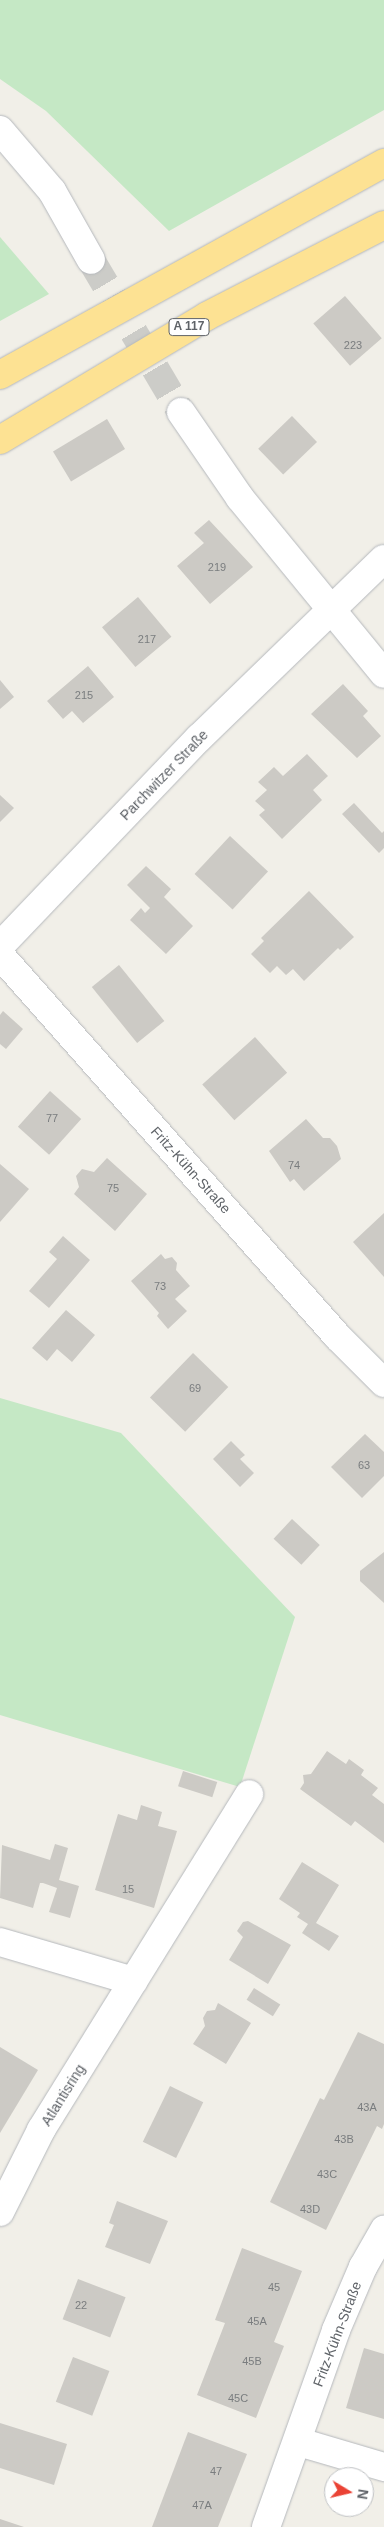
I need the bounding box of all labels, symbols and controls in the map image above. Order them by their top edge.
road number: A 117 [168,318,210,337]
house number: 223 [344,338,362,352]
house number: 219 [208,560,226,574]
house number: 217 [138,632,156,646]
house number: 215 [75,688,93,702]
street label: Parchwitzer Straße [117,726,211,824]
house number: 77 [46,1111,58,1125]
street label: Fritz-Kühn-Straße [148,1123,234,1217]
house number: 74 [288,1158,300,1172]
house number: 75 [107,1181,119,1195]
house number: 73 [154,1279,166,1293]
house number: 69 [189,1381,201,1395]
house number: 63 [358,1458,370,1472]
house number: 15 [122,1882,134,1896]
street label: Atlantisring [38,2061,88,2129]
house number: 43A [357,2100,377,2114]
house number: 43B [334,2132,354,2146]
house number: 43C [317,2167,337,2181]
house number: 43D [300,2202,320,2216]
street label: Fritz-Kühn-Straße [309,2279,365,2389]
house number: 45 [268,2280,280,2294]
house number: 22 [75,2298,87,2312]
house number: 45A [247,2314,267,2328]
house number: 45B [242,2354,262,2368]
house number: 45C [228,2391,248,2405]
house number: 47 [210,2464,222,2478]
north arrow [324,2467,374,2517]
text: N [354,2488,372,2500]
house number: 47A [192,2498,212,2512]

